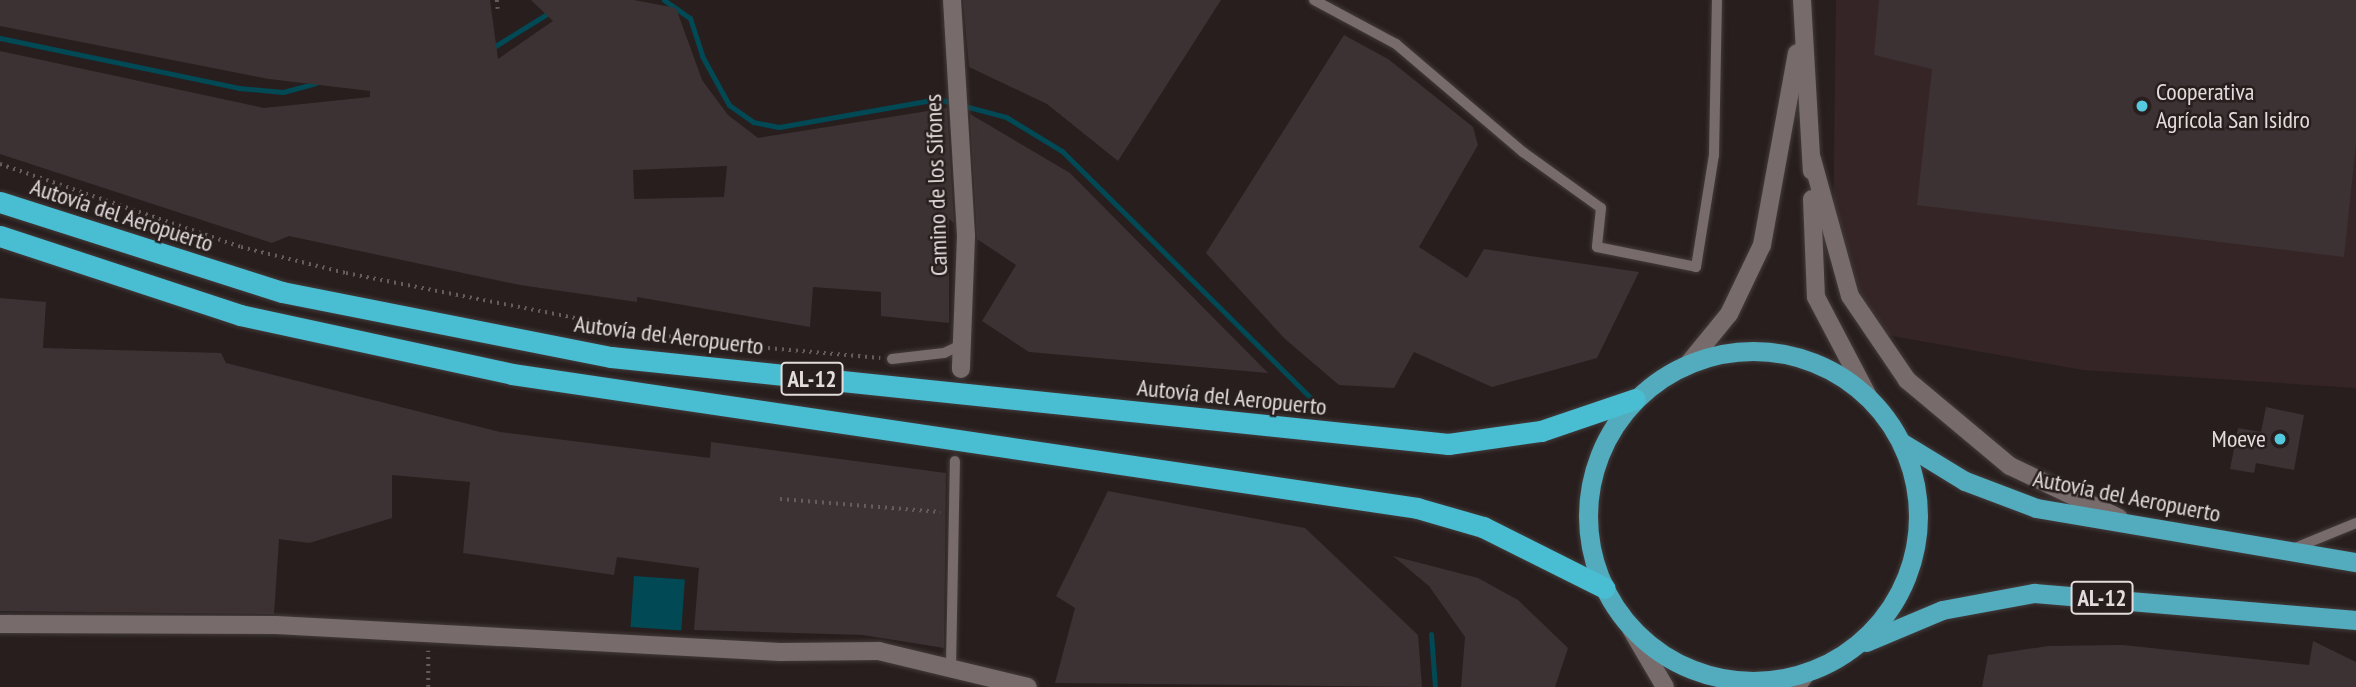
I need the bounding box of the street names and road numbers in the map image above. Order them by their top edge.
street label: Camino de los Sifones [918,94,954,276]
street label: Autovía del Aeropuerto [27,172,217,258]
street label: Autovía del Aeropuerto [572,309,766,361]
road number: AL-12 [780,360,844,398]
street label: Autovía del Aeropuerto [1135,373,1329,421]
street label: Autovía del Aeropuerto [2030,464,2224,528]
road number: AL-12 [2070,578,2134,618]

